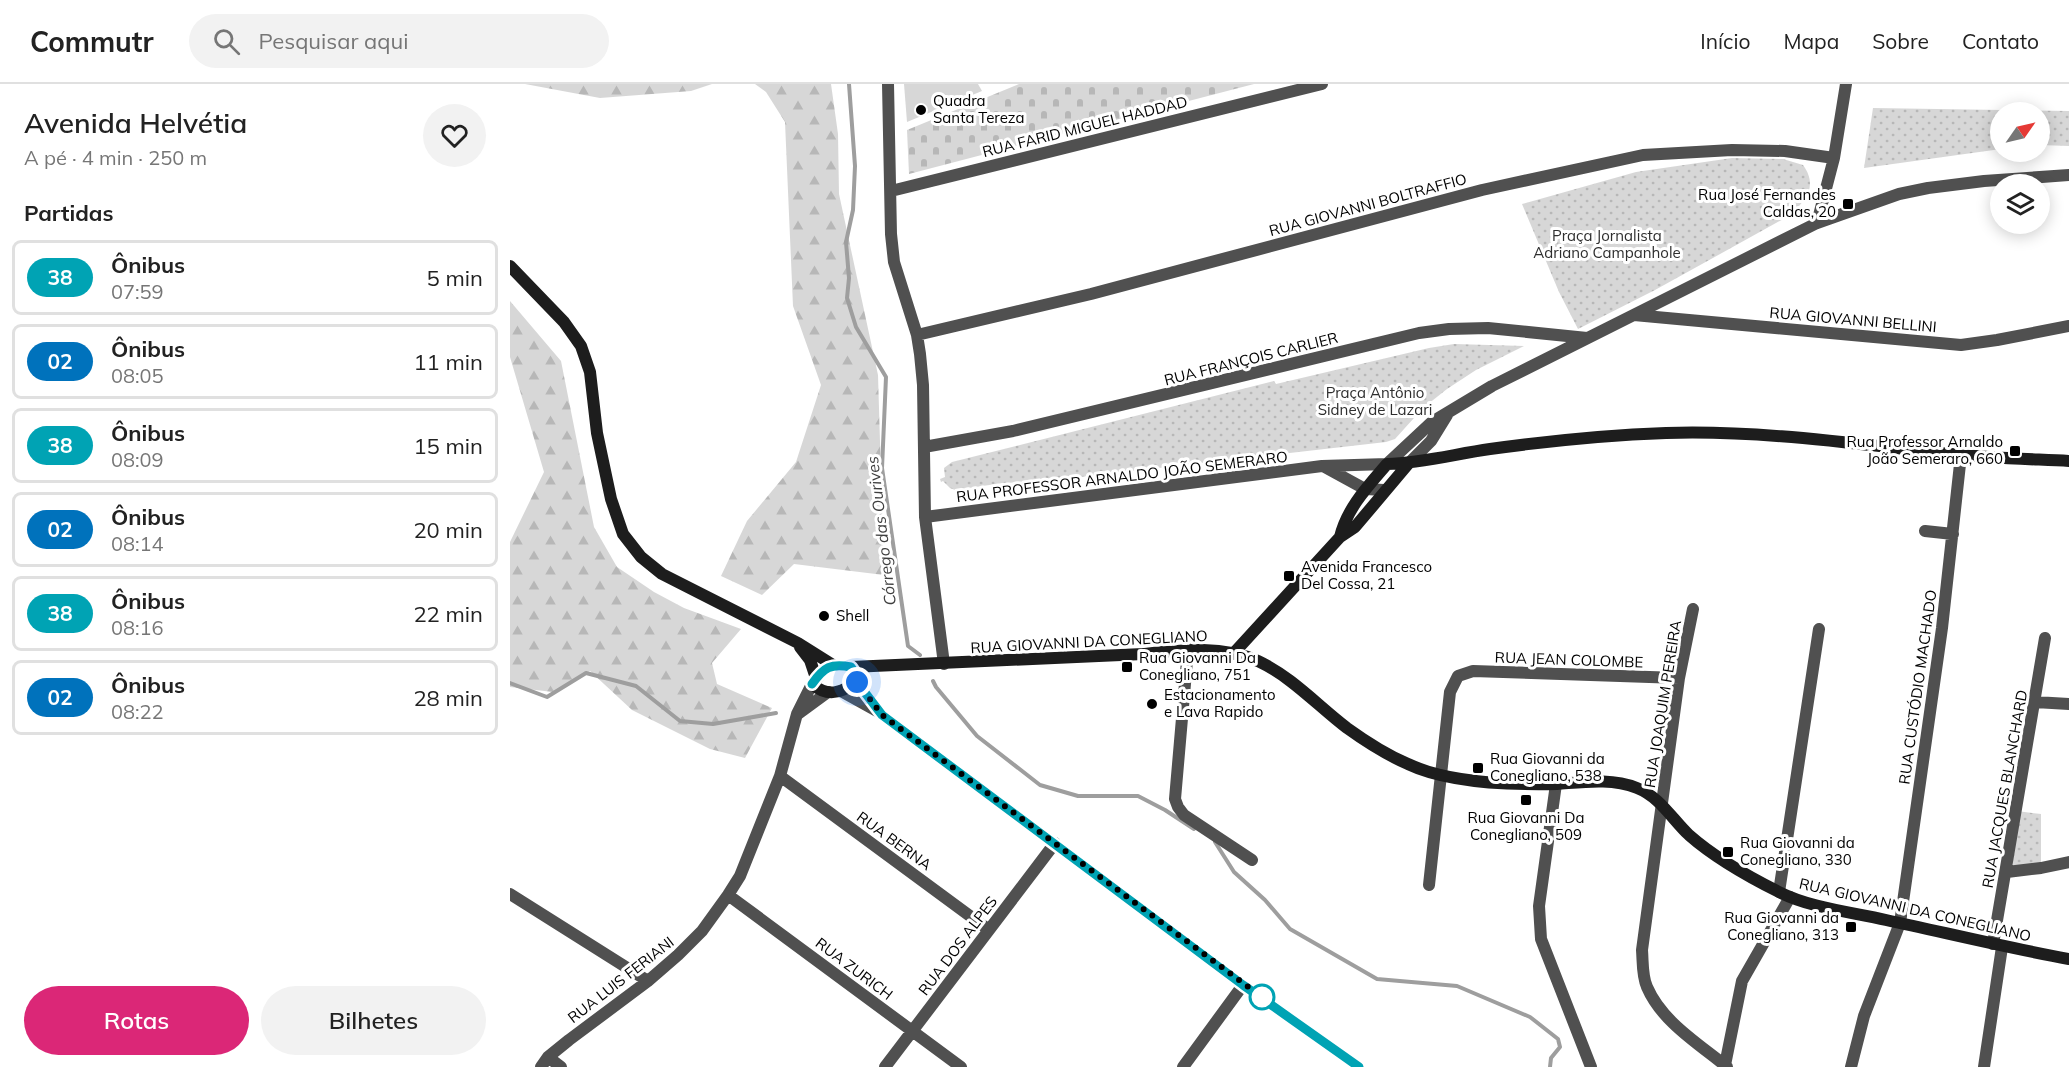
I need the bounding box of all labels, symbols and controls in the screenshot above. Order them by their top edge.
search box [189,14,609,68]
text: Commutr [30,24,153,59]
icon: search [210,25,243,58]
text: Pesquisar aqui [258,27,408,55]
text: Início [1700,28,1750,54]
text: Mapa [1783,28,1839,54]
text: Sobre [1872,28,1929,54]
text: Contato [1962,28,2039,54]
place label: Quadra Santa Tereza [933,91,1025,127]
street label: RUA FARID MIGUEL HADDAD [980,92,1189,161]
north arrow [1990,102,2050,162]
map controls [1990,102,2050,234]
marker: Quadra Santa Tereza [914,103,928,117]
button: heart [423,104,486,167]
text: Avenida Helvétia [24,105,247,140]
text: A pé · 4 min · 250 m [24,145,207,170]
street label: RUA GIOVANNI BOLTRAFFIO [1267,169,1469,240]
button: layers [1990,174,2050,234]
place label: Rua José Fernandes Caldas, 20 [1698,185,1836,221]
marker: Rua José Fernandes Caldas, 20 [1841,197,1855,211]
text: Partidas [24,199,113,227]
park label: Praça Jornalista Adriano Campanhole [1533,226,1681,262]
text: Ônibus [111,251,185,279]
text: 38 [47,264,73,290]
text: 5 min [427,264,483,292]
text: 07:59 [111,279,164,304]
street label: RUA GIOVANNI BELLINI [1769,303,1937,336]
street label: RUA FRANÇOIS CARLIER [1162,328,1340,389]
text: Ônibus [111,335,185,363]
text: 02 [47,348,73,374]
text: 11 min [413,348,483,376]
text: 08:05 [111,363,164,388]
park label: Praça Antônio Sidney de Lazari [1318,383,1432,419]
text: Ônibus [111,419,185,447]
text: 38 [47,432,73,458]
text: 15 min [413,432,483,460]
place label: Rua Professor Arnaldo João Semeraro, 660 [1846,432,2003,468]
marker: Rua Professor Arnaldo João Semeraro, 660 [2008,444,2022,458]
text: 08:09 [111,447,164,472]
street label: RUA PROFESSOR ARNALDO JOÃO SEMERARO [955,447,1289,506]
water label: Córrego das Ourives [862,455,900,607]
text: Ônibus [111,503,185,531]
text: 02 [47,516,73,542]
text: 20 min [413,516,483,544]
text: 08:14 [111,531,164,556]
place label: Avenida Francesco Del Cossa, 21 [1301,557,1432,593]
marker: Avenida Francesco Del Cossa, 21 [1282,569,1296,583]
text: Ônibus [111,587,185,615]
street label: RUA CUSTÓDIO MACHADO [1894,588,1941,785]
text: 38 [47,600,73,626]
text: 22 min [413,600,483,628]
place label: Shell [836,606,869,625]
marker: Shell [817,609,831,623]
text: 08:16 [111,615,164,640]
street label: RUA JOAQUIM PEREIRA [1640,619,1685,789]
street label: RUA GIOVANNI DA CONEGLIANO [970,626,1208,657]
street label: RUA JEAN COLOMBE [1494,647,1644,672]
place label: Rua Giovanni Da Conegliano, 751 [1139,648,1256,684]
marker: Rua Giovanni Da Conegliano, 751 [1120,660,1134,674]
your location [842,667,872,697]
text: Ônibus [111,671,185,699]
text: 02 [47,684,73,710]
text: 28 min [413,684,483,712]
place label: Estacionamento e Lava Rapido [1164,685,1276,721]
street label: RUA JACQUES BLANCHARD [1978,688,2031,890]
marker: Estacionamento e Lava Rapido [1145,697,1159,711]
text: 08:22 [111,699,164,724]
place label: Rua Giovanni da Conegliano, 538 [1490,749,1605,785]
marker: Rua Giovanni da Conegliano, 538 [1471,761,1485,775]
marker: Rua Giovanni Da Conegliano, 509 [1519,793,1533,807]
street label: RUA BERNA [853,807,935,874]
place label: Rua Giovanni Da Conegliano, 509 [1467,808,1585,844]
place label: Rua Giovanni da Conegliano, 330 [1740,833,1855,869]
marker: Rua Giovanni da Conegliano, 330 [1721,845,1735,859]
street label: RUA GIOVANNI DA CONEGLIANO [1797,874,2033,945]
street label: RUA DOS ALPES [914,892,1001,999]
place label: Rua Giovanni da Conegliano, 313 [1724,908,1839,944]
marker: Rua Giovanni da Conegliano, 313 [1844,920,1858,934]
street label: RUA LUIS FERIANI [564,932,678,1027]
street label: RUA ZURICH [812,933,897,1004]
unlabelled marker [1249,984,1275,1010]
button: Rotas [24,986,249,1055]
button: Bilhetes [261,986,486,1055]

